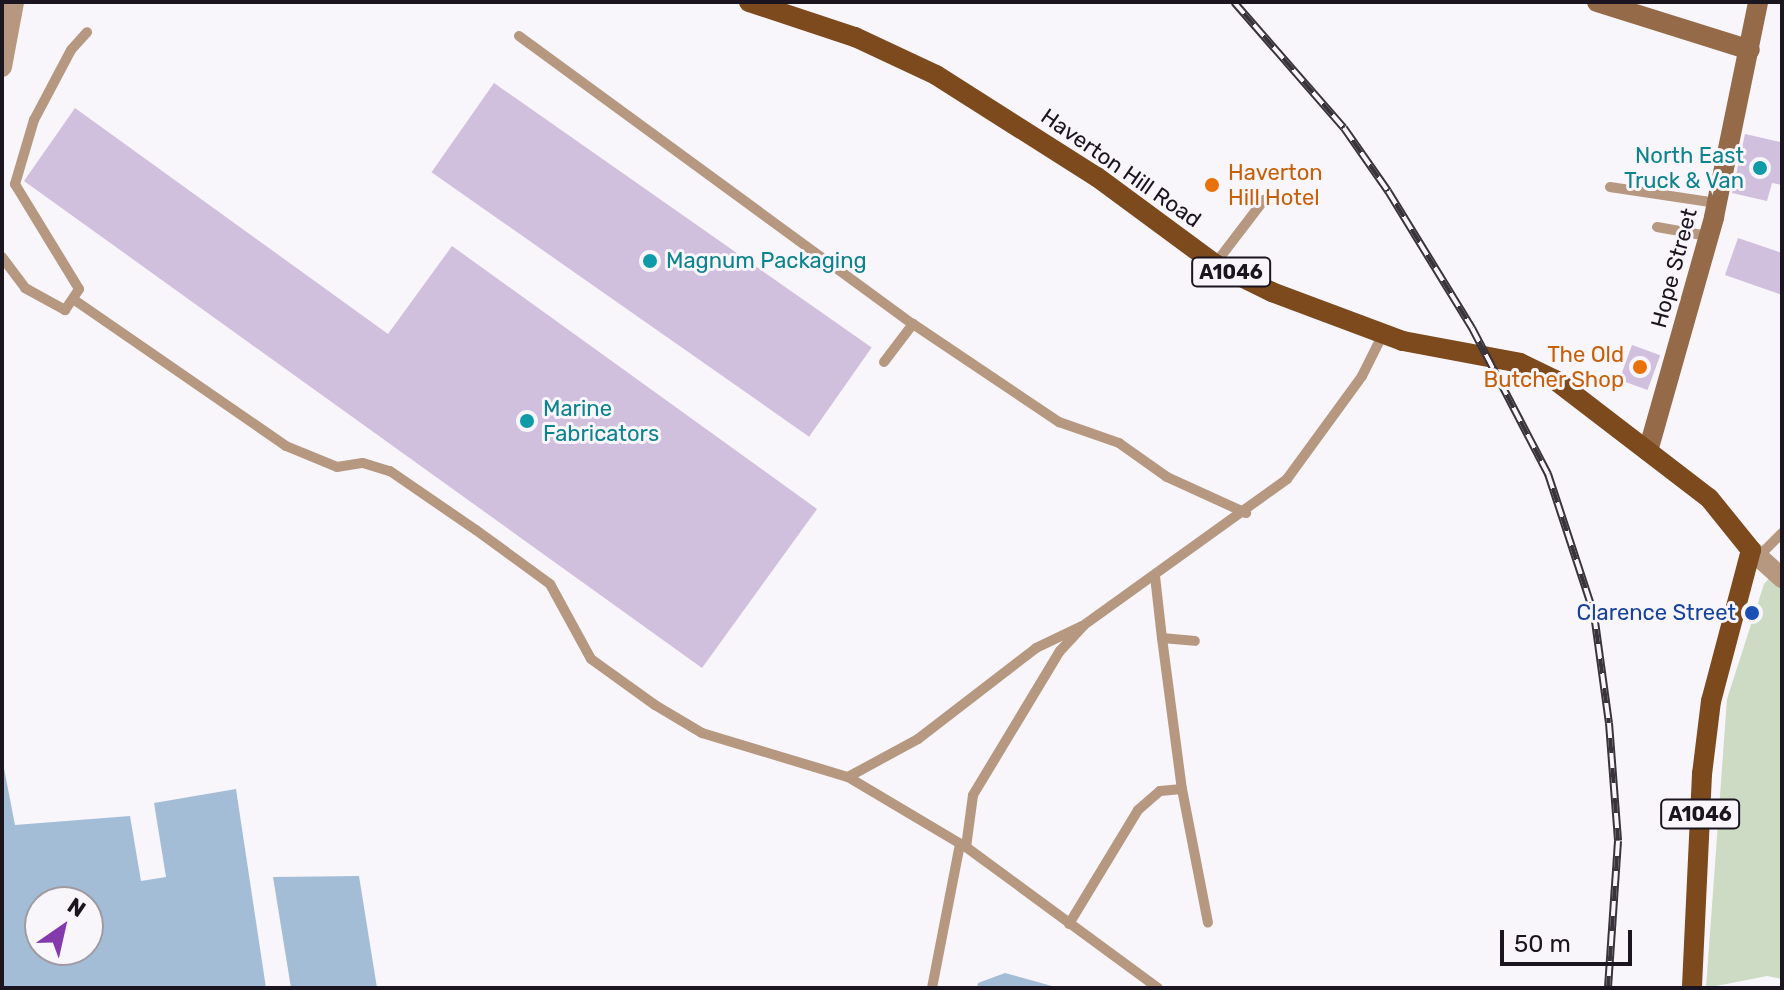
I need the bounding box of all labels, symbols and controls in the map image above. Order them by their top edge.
street label: Haverton Hill Road [1036,103,1206,233]
place label: North East Truck & Van [1623,142,1744,194]
place label: Haverton Hill Hotel [1228,159,1323,210]
marker: North East Truck & Van [1751,159,1769,177]
marker: Haverton Hill Hotel [1203,176,1221,194]
street label: Hope Street [1645,205,1703,331]
place label: Magnum Packaging [666,248,867,274]
marker: Magnum Packaging [641,252,659,270]
road number: A1046 [1191,256,1271,288]
place label: The Old Butcher Shop [1483,341,1624,392]
marker: The Old Butcher Shop [1631,358,1649,376]
place label: Marine Fabricators [543,395,659,446]
marker: Marine Fabricators [518,412,536,430]
place label: Clarence Street [1577,600,1736,626]
marker: Clarence Street [1743,604,1761,622]
road number: A1046 [1660,798,1740,830]
north arrow [24,886,104,966]
text: N [62,892,91,923]
scale bar [1504,914,1636,964]
text: 50 m [1514,930,1571,958]

